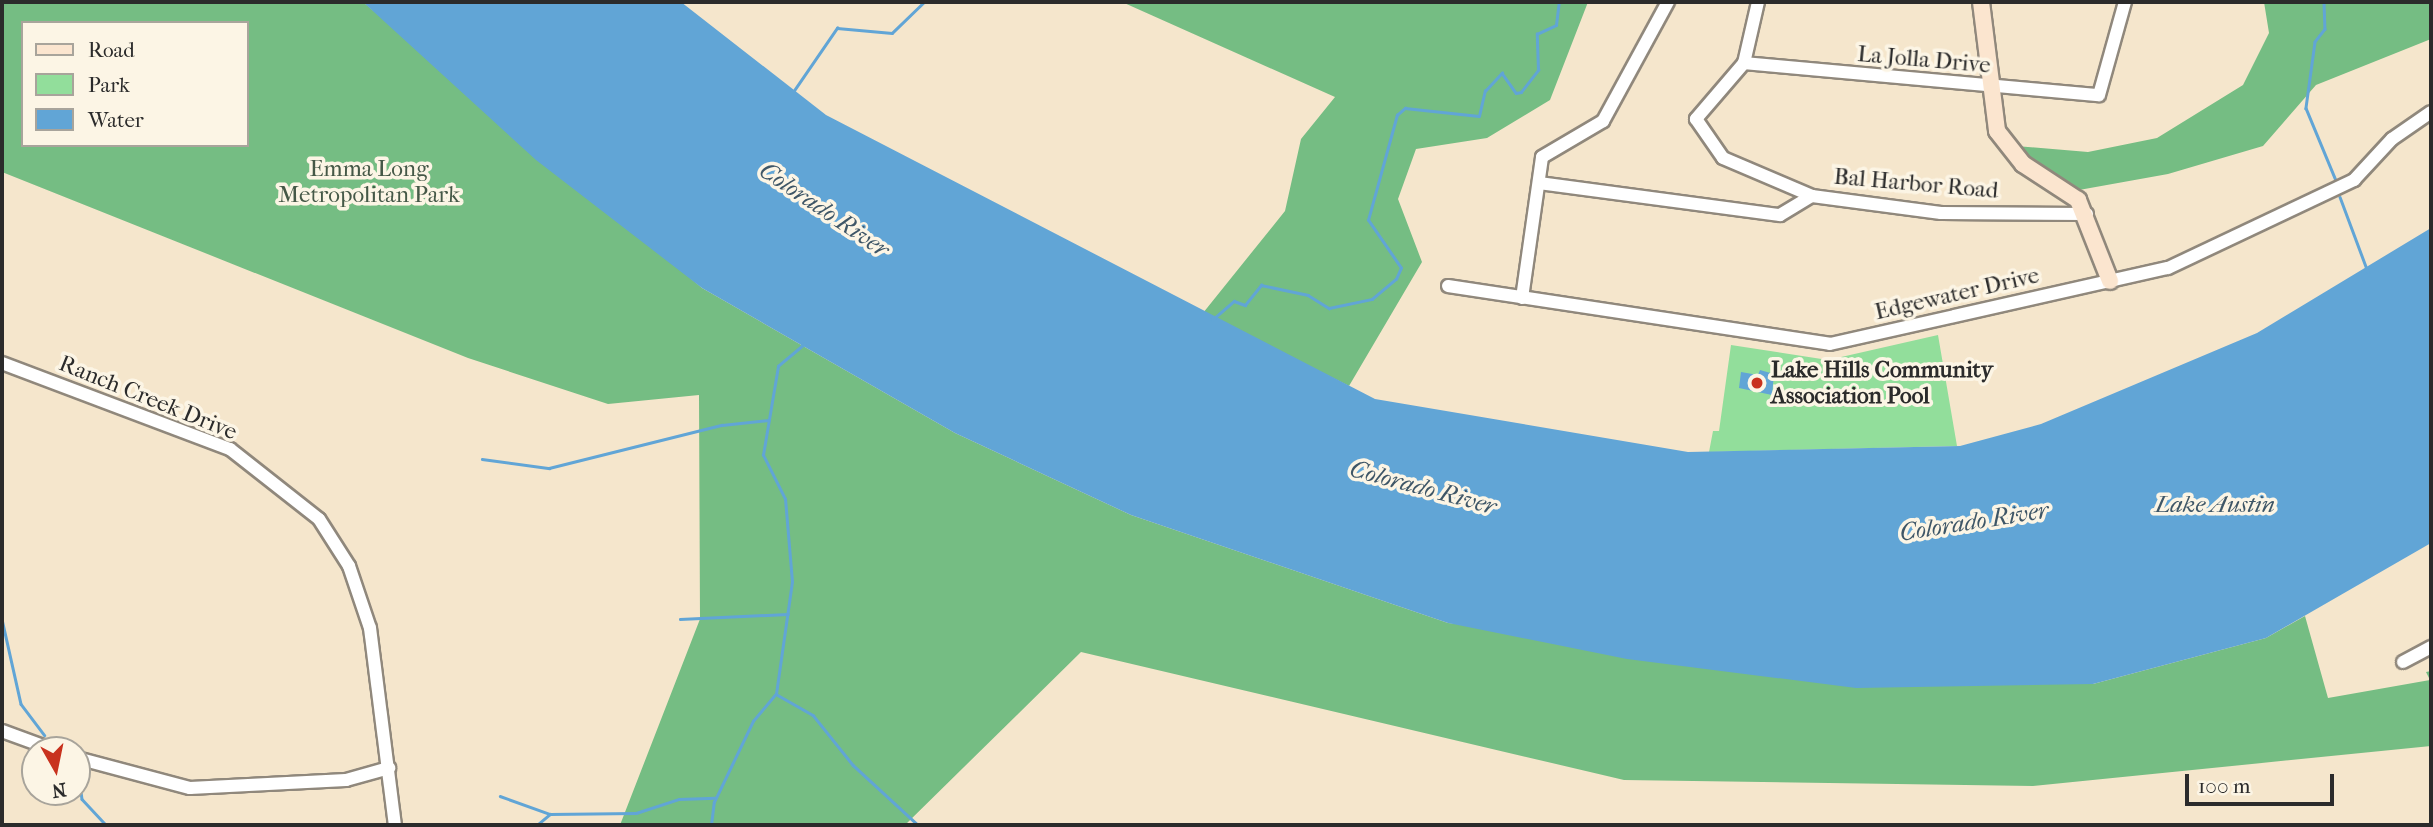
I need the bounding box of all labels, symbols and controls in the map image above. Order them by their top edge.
legend [21,21,248,147]
text: Road [88,38,135,62]
street label: La Jolla Drive [1856,40,1992,80]
text: Park [88,73,130,97]
text: Water [88,108,144,132]
park label: Emma Long Metropolitan Park [278,155,460,209]
water label: Colorado River [754,156,894,264]
street label: Bal Harbor Road [1833,163,1999,205]
street label: Edgewater Drive [1872,262,2042,326]
street label: Ranch Creek Drive [55,350,241,446]
place label: Lake Hills Community Association Pool [1771,356,1993,410]
marker: Lake Hills Community Association Pool [1749,375,1765,391]
water label: Colorado River [1347,455,1499,521]
water label: Lake Austin [2155,491,2275,519]
water label: Colorado River [1898,496,2050,548]
north arrow [21,736,91,806]
scale bar [2188,760,2337,804]
text: 100 m [2198,774,2251,798]
text: N [50,778,68,802]

